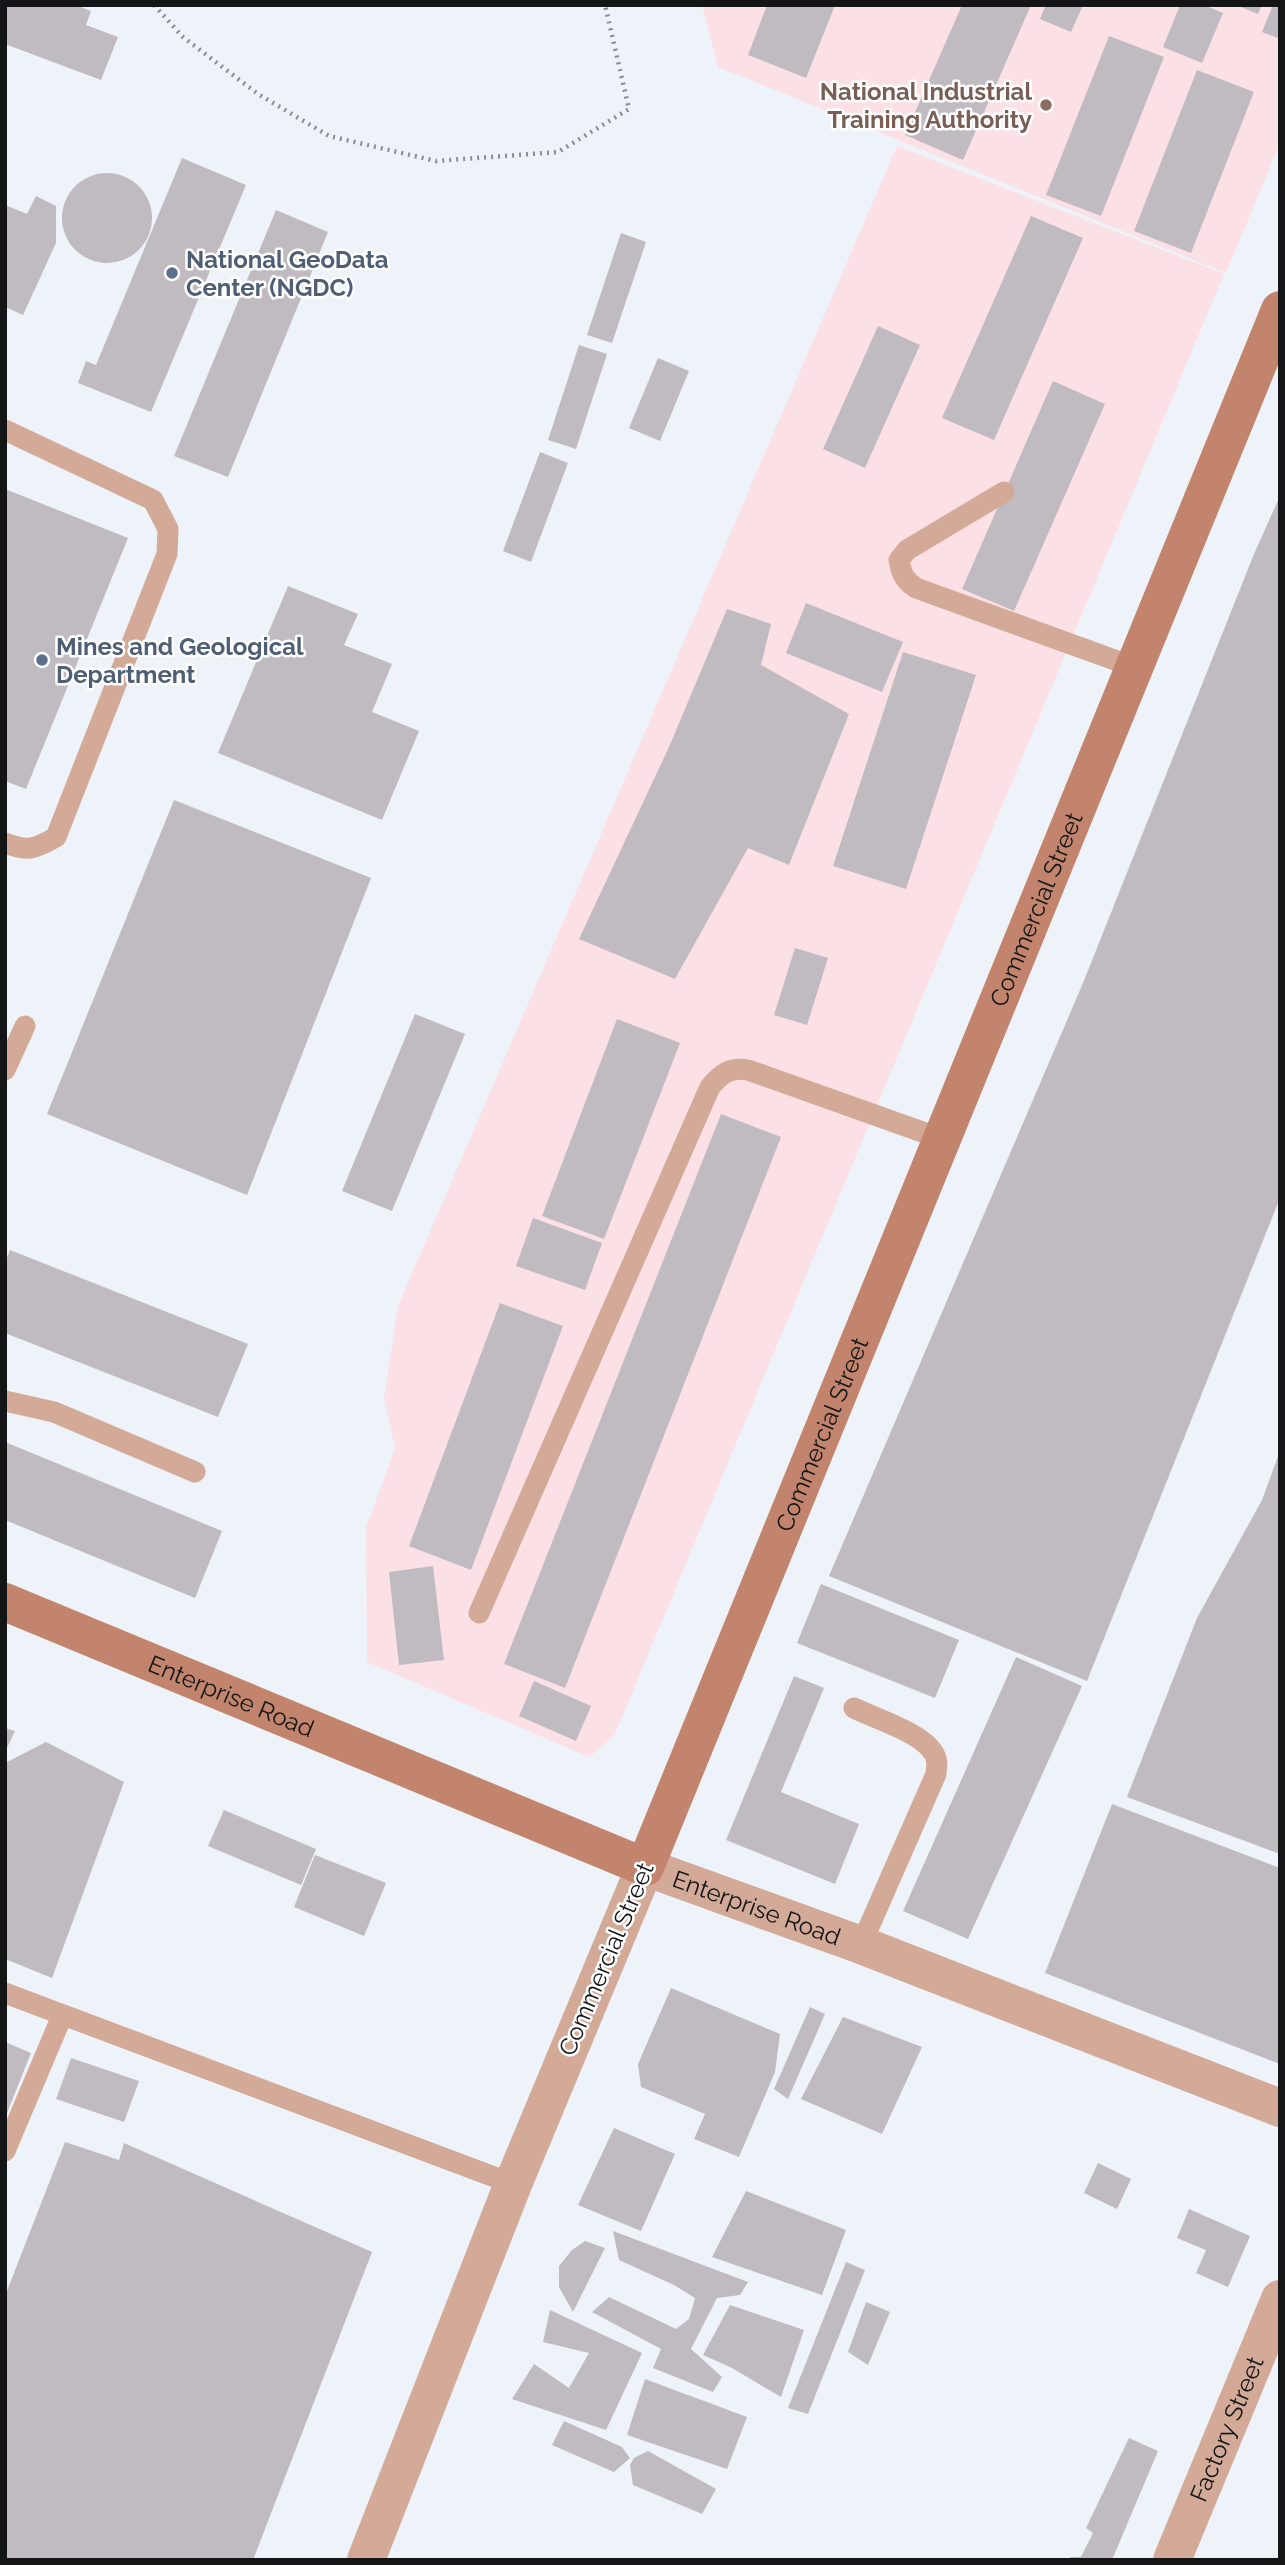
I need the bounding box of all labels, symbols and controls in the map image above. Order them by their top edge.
place label: National Industrial Training Authority [820,77,1032,134]
marker: National Industrial Training Authority [1038,97,1054,113]
place label: National GeoData Center (NGDC) [186,245,389,302]
marker: National GeoData Center (NGDC) [164,265,180,281]
place label: Mines and Geological Department [56,632,304,689]
marker: Mines and Geological Department [34,652,50,668]
street label: Commercial Street [983,808,1088,1011]
street label: Commercial Street [769,1333,874,1536]
street label: Enterprise Road [144,1649,319,1743]
street label: Commercial Street [552,1858,660,2060]
street label: Enterprise Road [669,1864,845,1951]
street label: Factory Street [1183,2352,1269,2506]

